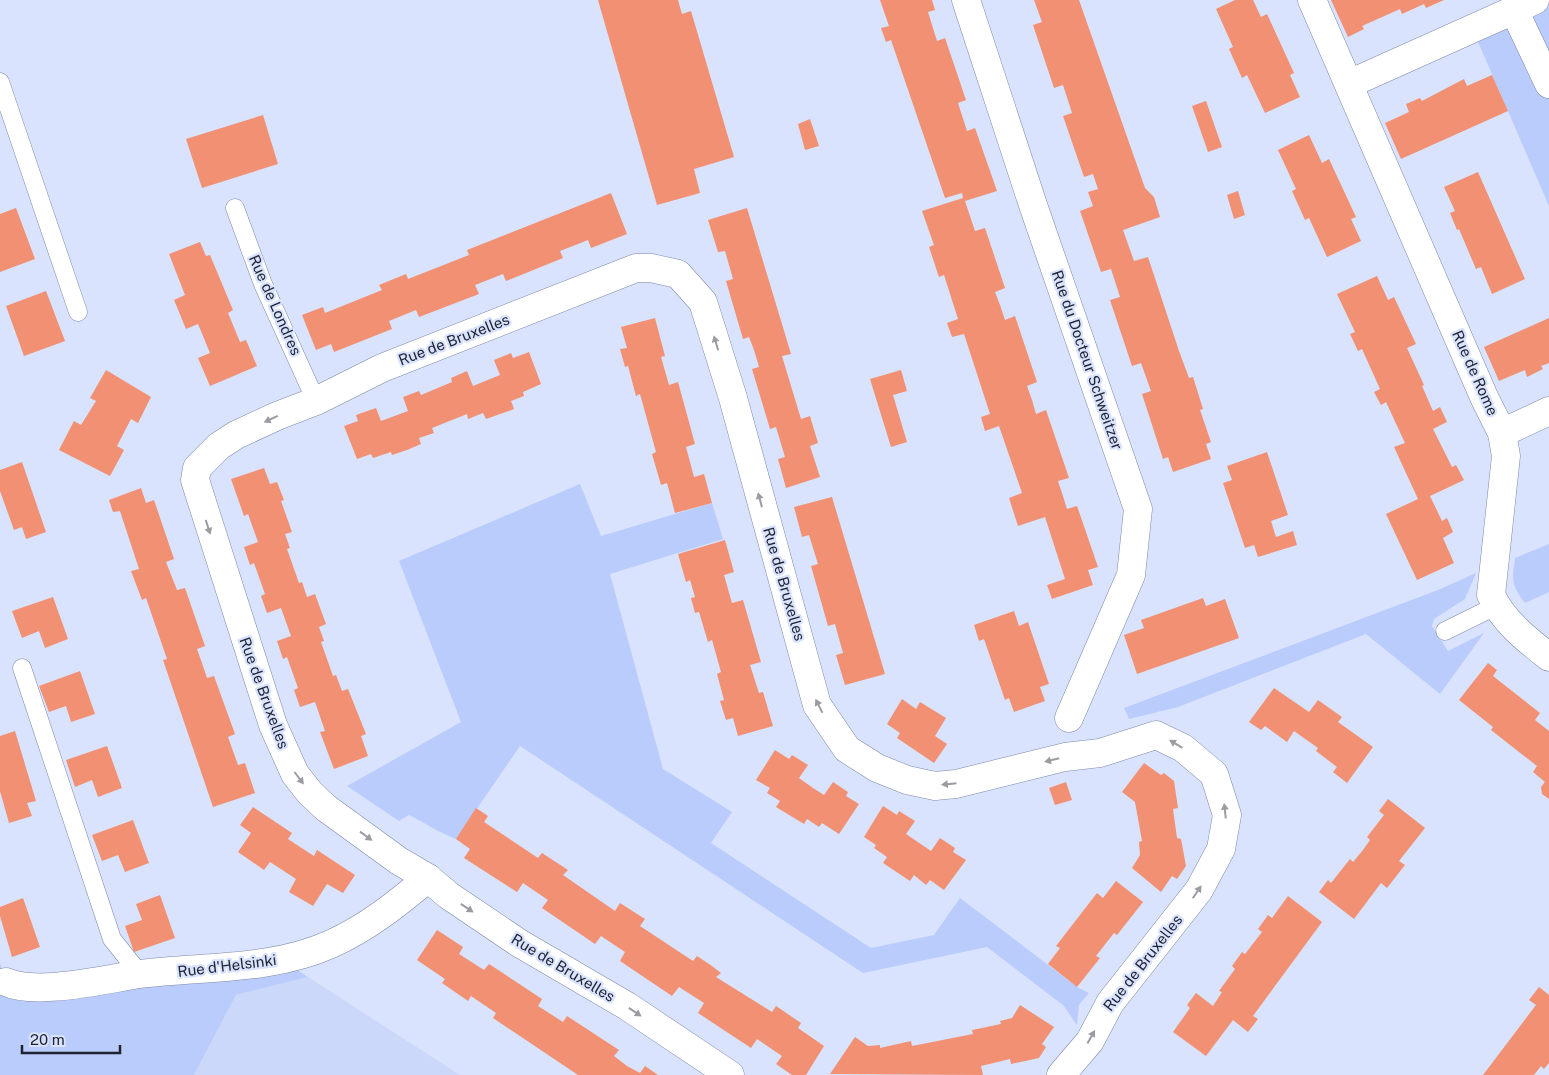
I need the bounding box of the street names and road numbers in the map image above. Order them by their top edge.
street label: Rue de Londres [246,252,305,358]
street label: Rue du Docteur Schweitzer [1049,268,1126,452]
street label: Rue de Bruxelles [396,311,512,369]
street label: Rue de Rome [1449,328,1502,418]
street label: Rue de Bruxelles [760,525,809,643]
street label: Rue de Bruxelles [236,635,293,751]
street label: Rue de Bruxelles [1100,911,1185,1014]
street label: Rue de Bruxelles [509,930,618,1005]
street label: Rue d'Helsinki [177,951,277,980]

